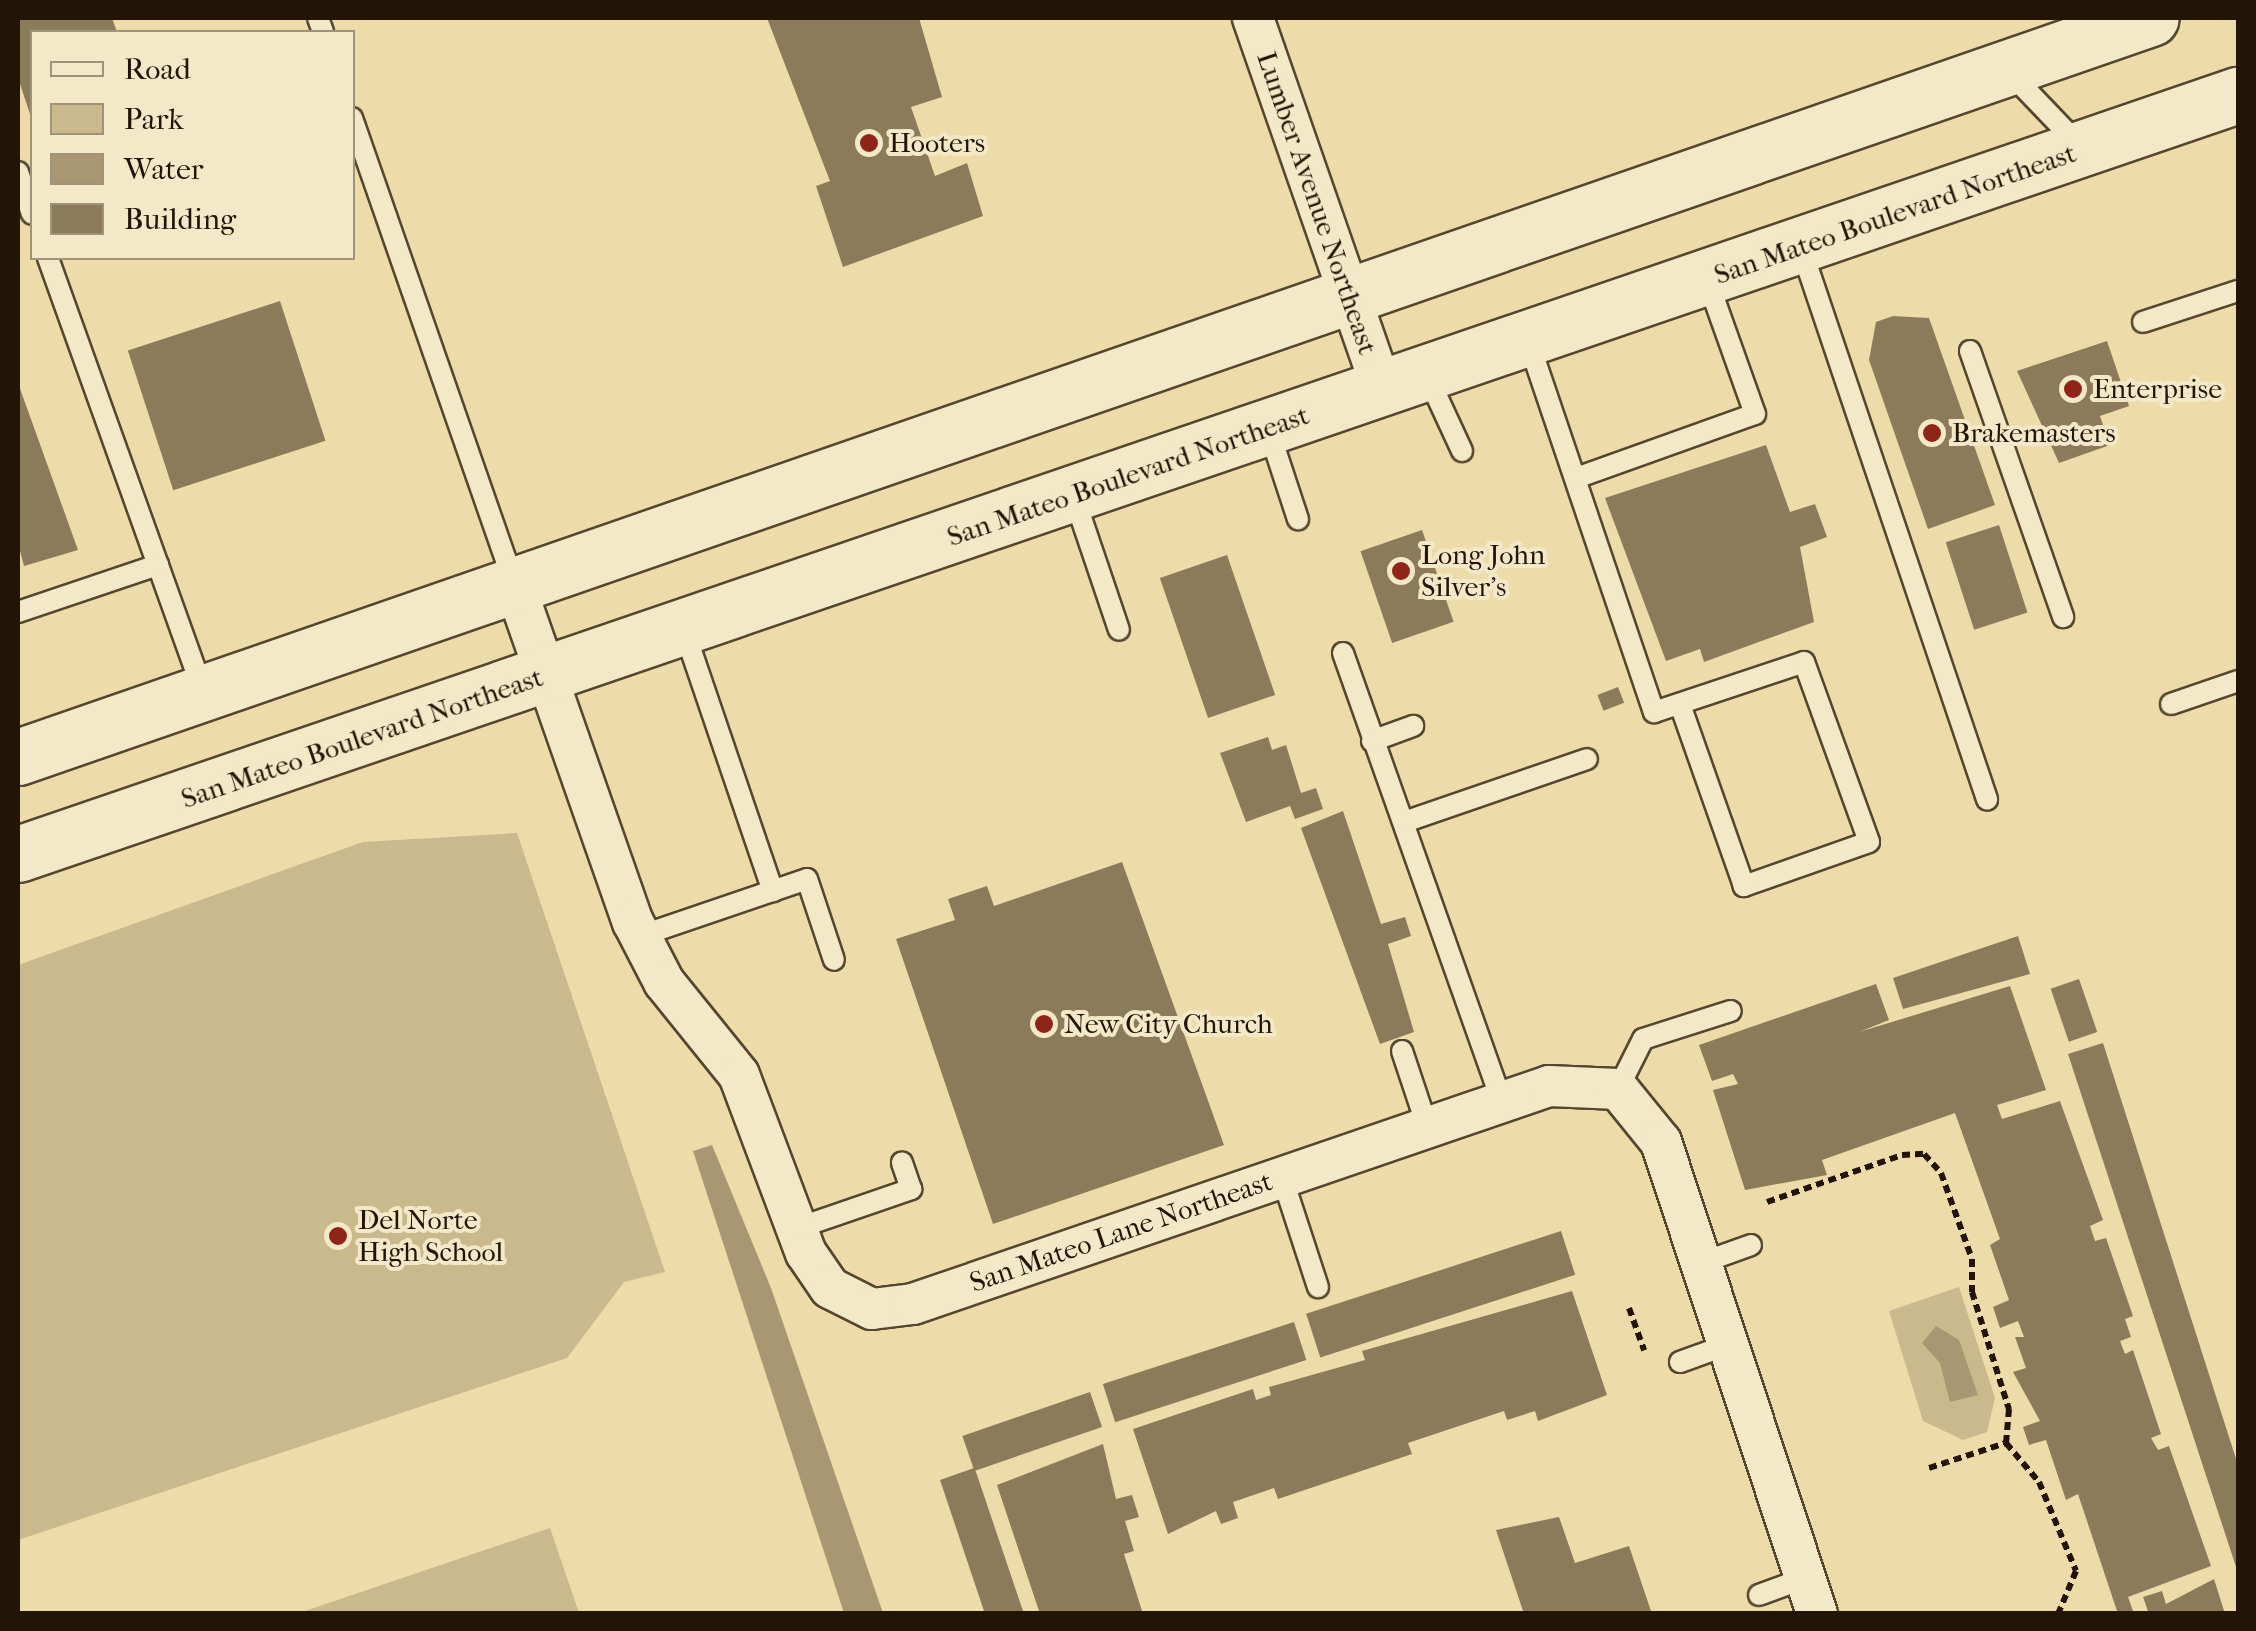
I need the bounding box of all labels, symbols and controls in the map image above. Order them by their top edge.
legend [30,30,355,260]
street label: Lumber Avenue Northeast [1249,47,1385,359]
text: Road [124,52,191,87]
text: Park [124,102,184,137]
place label: Hooters [889,126,985,160]
marker: Hooters [858,132,880,154]
street label: San Mateo Boulevard Northeast [1710,136,2080,292]
text: Water [124,152,204,187]
text: Building [124,202,236,237]
place label: Enterprise [2093,372,2222,406]
marker: Enterprise [2062,378,2084,400]
street label: San Mateo Boulevard Northeast [943,398,1313,554]
place label: Brakemasters [1952,416,2116,450]
marker: Brakemasters [1921,422,1943,444]
place label: Long John Silver's [1421,538,1545,604]
marker: Long John Silver's [1390,560,1412,582]
street label: San Mateo Boulevard Northeast [177,660,547,816]
place label: New City Church [1064,1007,1273,1041]
marker: New City Church [1033,1013,1055,1035]
street label: San Mateo Lane Northeast [965,1164,1277,1300]
place label: Del Norte High School [358,1203,503,1269]
marker: Del Norte High School [327,1225,349,1247]

